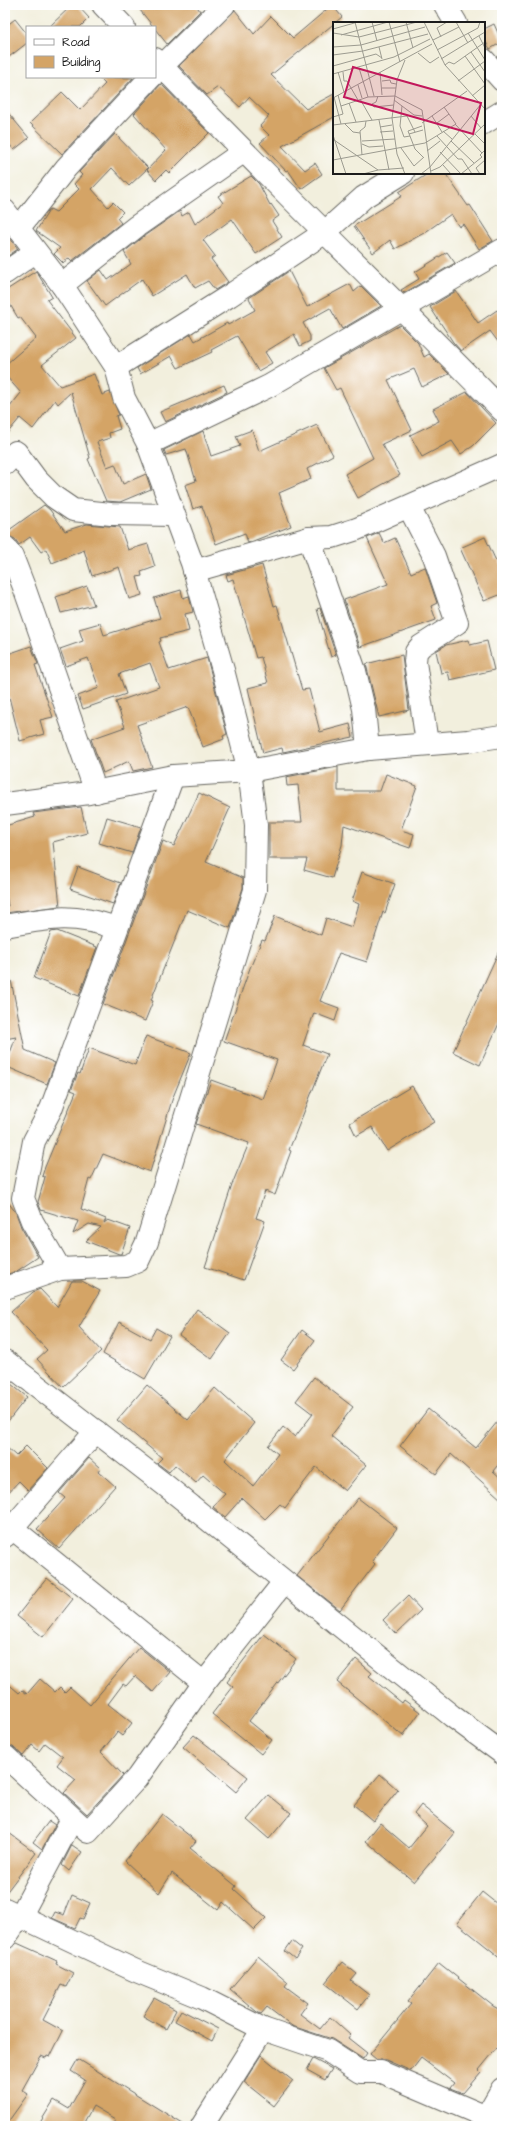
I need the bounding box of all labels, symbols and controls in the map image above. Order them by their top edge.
inset map [333,22,485,174]
legend [26,26,156,78]
text: Road [62,34,90,51]
text: Building [62,54,100,72]

